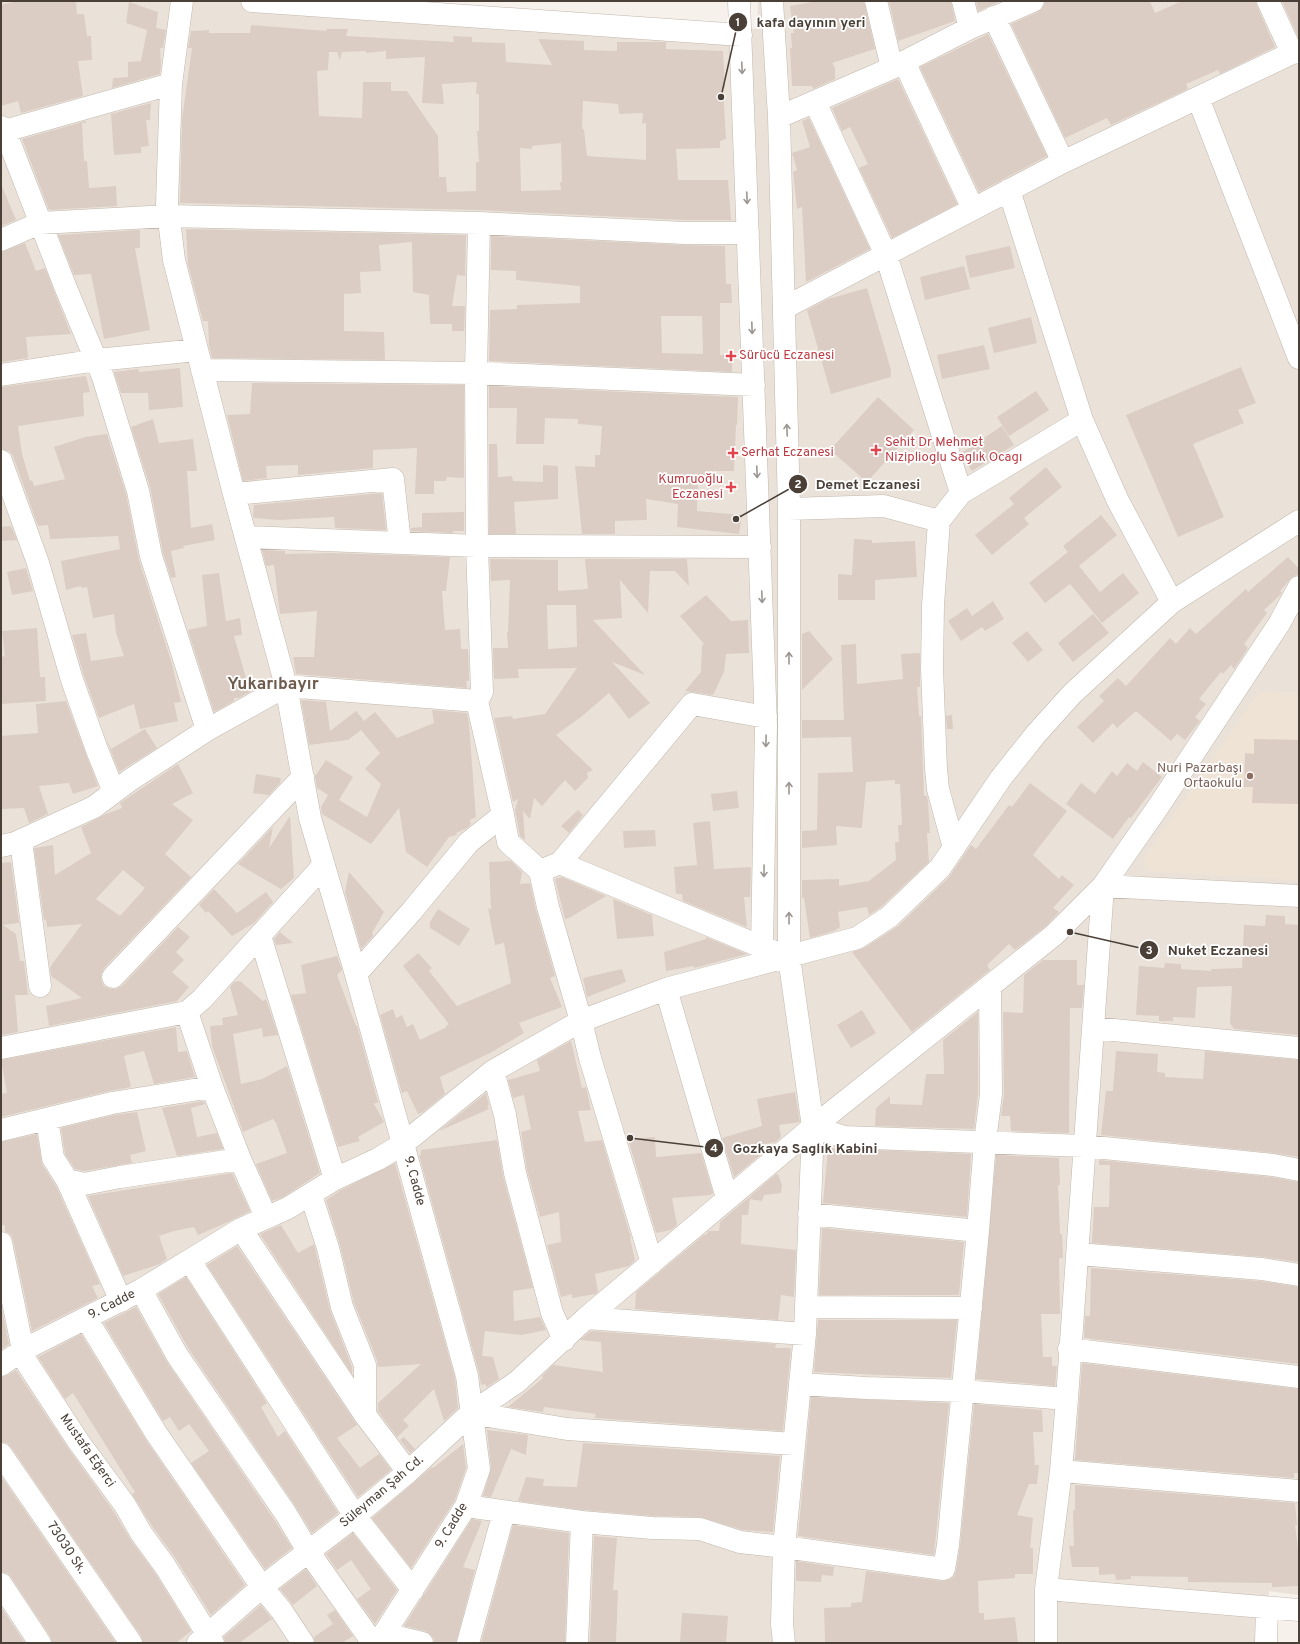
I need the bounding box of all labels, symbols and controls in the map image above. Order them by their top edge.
callout: kafa dayının yeri [728,9,873,35]
text: 1 [736,15,740,31]
text: kafa dayının yeri [757,15,866,32]
one-way arrow [738,61,746,74]
one-way arrow [743,191,751,204]
one-way arrow [748,321,755,334]
place label: Sürücü Eczanesi [739,348,834,364]
marker: Sürücü Eczanesi [726,351,736,361]
one-way arrow [783,424,791,437]
place label: Sehit Dr Mehmet Niziplioglu Saglık Ocagı [885,435,1022,466]
marker: Sehit Dr Mehmet Niziplioglu Saglık Ocagı [870,444,882,456]
place label: Serhat Eczanesi [741,445,834,461]
marker: Serhat Eczanesi [728,448,738,458]
one-way arrow [753,465,761,478]
callout: Demet Eczanesi [788,471,928,497]
place label: Kumruoğlu Eczanesi [658,472,723,503]
text: 2 [794,477,802,493]
text: Demet Eczanesi [816,477,920,494]
marker: Kumruoğlu Eczanesi [726,482,736,492]
one-way arrow [758,590,765,603]
one-way arrow [785,652,793,665]
district label: Yukarıbayır [227,674,319,696]
one-way arrow [762,734,770,747]
place label: Nuri Pazarbaşı Ortaokulu [1157,761,1242,792]
marker: Nuri Pazarbaşı Ortaokulu [1245,771,1255,781]
one-way arrow [785,782,793,795]
one-way arrow [760,864,768,877]
one-way arrow [785,912,793,925]
callout: Nuket Eczanesi [1139,937,1276,963]
text: 3 [1145,943,1153,959]
text: Nuket Eczanesi [1168,943,1268,960]
callout: Gozkaya Saglık Kabini [704,1135,885,1161]
text: 4 [710,1141,718,1157]
text: Gozkaya Saglık Kabini [733,1141,877,1158]
street label: 9. Cadde [400,1154,428,1208]
street label: 9. Cadde [86,1286,138,1324]
street label: Mustafa Eğerci [56,1411,118,1491]
street label: Süleyman Şah Cd. [337,1452,427,1532]
street label: 9. Cadde [432,1500,472,1552]
street label: 73030 Sk. [43,1519,89,1577]

